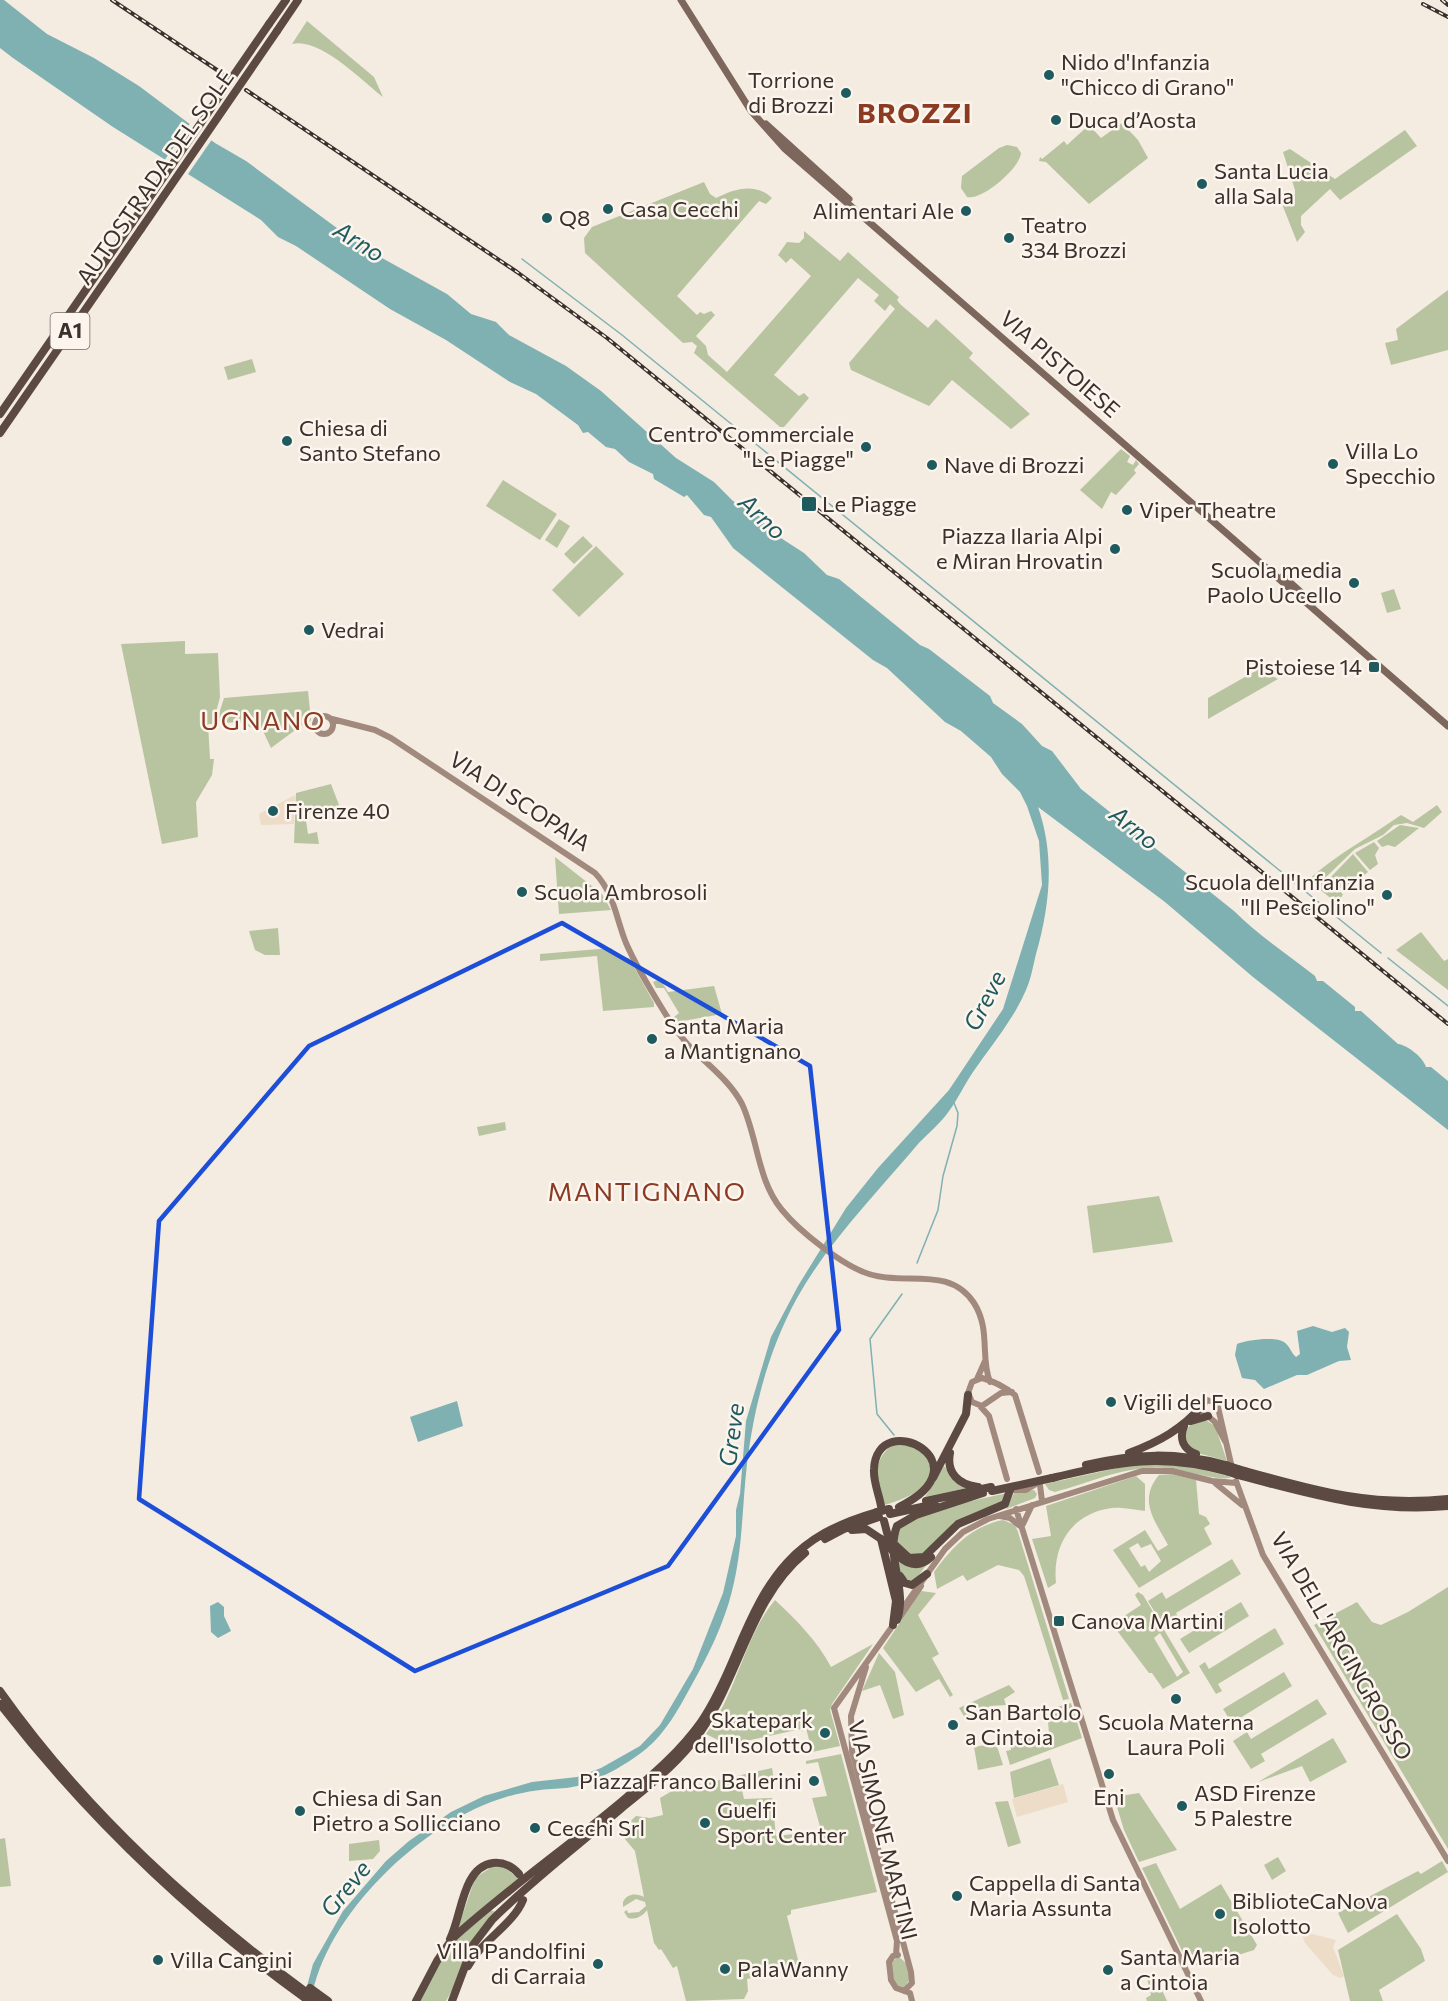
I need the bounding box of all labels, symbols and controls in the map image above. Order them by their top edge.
place label: Nido d'Infanzia "Chicco di Grano" [1061,48,1234,100]
street label: AUTOSTRADA DEL SOLE [70,64,239,289]
place label: Torrione di Brozzi [748,66,834,118]
marker: Nido d'Infanzia "Chicco di Grano" [1042,68,1056,82]
marker: Torrione di Brozzi [839,86,853,100]
district label: BROZZI [857,95,973,129]
place label: Duca d’Aosta [1068,106,1197,133]
marker: Duca d’Aosta [1049,113,1063,127]
place label: Santa Lucia alla Sala [1214,157,1329,209]
marker: Santa Lucia alla Sala [1195,177,1209,191]
place label: Casa Cecchi [620,195,739,222]
place label: Alimentari Ale [813,197,954,224]
marker: Casa Cecchi [601,202,615,216]
place label: Q8 [559,204,590,231]
marker: Alimentari Ale [959,204,973,218]
marker: Q8 [540,211,554,225]
place label: Teatro 334 Brozzi [1021,211,1127,263]
water label: Arno [328,214,390,267]
marker: Teatro 334 Brozzi [1002,231,1016,245]
street label: VIA PISTOIESE [995,304,1126,423]
road number: A1 [50,313,90,349]
place label: Chiesa di Santo Stefano [299,414,441,466]
place label: Centro Commerciale "Le Piagge" [648,420,854,472]
marker: Chiesa di Santo Stefano [280,434,294,448]
place label: Villa Lo Specchio [1345,437,1436,489]
marker: Centro Commerciale "Le Piagge" [859,440,873,454]
place label: Nave di Brozzi [944,451,1084,478]
marker: Villa Lo Specchio [1326,457,1340,471]
marker: Nave di Brozzi [925,458,939,472]
water label: Arno [733,486,793,545]
place label: Le Piagge [822,490,917,517]
marker: Le Piagge [800,495,818,513]
place label: Viper Theatre [1139,496,1276,523]
marker: Viper Theatre [1120,503,1134,517]
place label: Piazza Ilaria Alpi e Miran Hrovatin [936,522,1103,574]
marker: Piazza Ilaria Alpi e Miran Hrovatin [1108,542,1122,556]
place label: Scuola media Paolo Uccello [1207,556,1342,608]
marker: Scuola media Paolo Uccello [1347,576,1361,590]
place label: Vedrai [321,616,385,643]
marker: Vedrai [302,623,316,637]
place label: Pistoiese 14 [1245,653,1362,680]
marker: Pistoiese 14 [1367,660,1381,674]
district label: UGNANO [200,704,326,735]
street label: VIA DI SCOPAIA [445,745,596,856]
place label: Firenze 40 [285,797,390,824]
water label: Arno [1104,798,1165,855]
marker: Firenze 40 [266,804,280,818]
place label: Scuola dell'Infanzia "Il Pesciolino" [1185,868,1375,920]
place label: Scuola Ambrosoli [534,878,708,905]
marker: Scuola Ambrosoli [515,885,529,899]
marker: Scuola dell'Infanzia "Il Pesciolino" [1380,888,1394,902]
water label: Greve [956,965,1011,1035]
place label: Santa Maria a Mantignano [664,1012,801,1064]
marker: Santa Maria a Mantignano [645,1032,659,1046]
district label: MANTIGNANO [548,1175,746,1206]
place label: Vigili del Fuoco [1123,1388,1273,1415]
marker: Vigili del Fuoco [1104,1395,1118,1409]
water label: Greve [712,1401,749,1468]
street label: VIA DELL'ARGINGROSSO [1266,1527,1419,1765]
place label: Canova Martini [1071,1607,1224,1634]
marker: Canova Martini [1052,1614,1066,1628]
marker: Scuola Materna Laura Poli [1169,1692,1183,1706]
place label: San Bartolo a Cintoia [965,1698,1081,1750]
place label: Skatepark dell'Isolotto [694,1706,813,1758]
place label: Scuola Materna Laura Poli [1098,1708,1254,1760]
street label: VIA SIMONE MARTINI [843,1717,924,1943]
marker: San Bartolo a Cintoia [946,1718,960,1732]
marker: Skatepark dell'Isolotto [818,1726,832,1740]
place label: Piazza Franco Ballerini [579,1767,802,1794]
marker: Eni [1102,1767,1116,1781]
marker: Piazza Franco Ballerini [807,1774,821,1788]
place label: ASD Firenze 5 Palestre [1194,1779,1316,1831]
place label: Eni [1093,1783,1125,1810]
place label: Chiesa di San Pietro a Sollicciano [312,1784,501,1836]
place label: Guelfi Sport Center [717,1796,847,1848]
marker: ASD Firenze 5 Palestre [1175,1799,1189,1813]
marker: Chiesa di San Pietro a Sollicciano [293,1804,307,1818]
place label: Cecchi Srl [547,1814,645,1841]
marker: Guelfi Sport Center [698,1816,712,1830]
marker: Cecchi Srl [528,1821,542,1835]
water label: Greve [313,1854,376,1922]
place label: Cappella di Santa Maria Assunta [969,1869,1140,1921]
place label: BiblioteCaNova Isolotto [1232,1887,1388,1939]
marker: Cappella di Santa Maria Assunta [950,1889,964,1903]
marker: BiblioteCaNova Isolotto [1213,1907,1227,1921]
place label: Villa Pandolfini di Carraia [436,1937,586,1989]
place label: Santa Maria a Cintoia [1120,1943,1240,1995]
place label: Villa Cangini [170,1946,293,1973]
marker: Villa Cangini [151,1953,165,1967]
place label: PalaWanny [737,1955,849,1982]
marker: Villa Pandolfini di Carraia [591,1957,605,1971]
marker: PalaWanny [718,1962,732,1976]
marker: Santa Maria a Cintoia [1101,1963,1115,1977]

